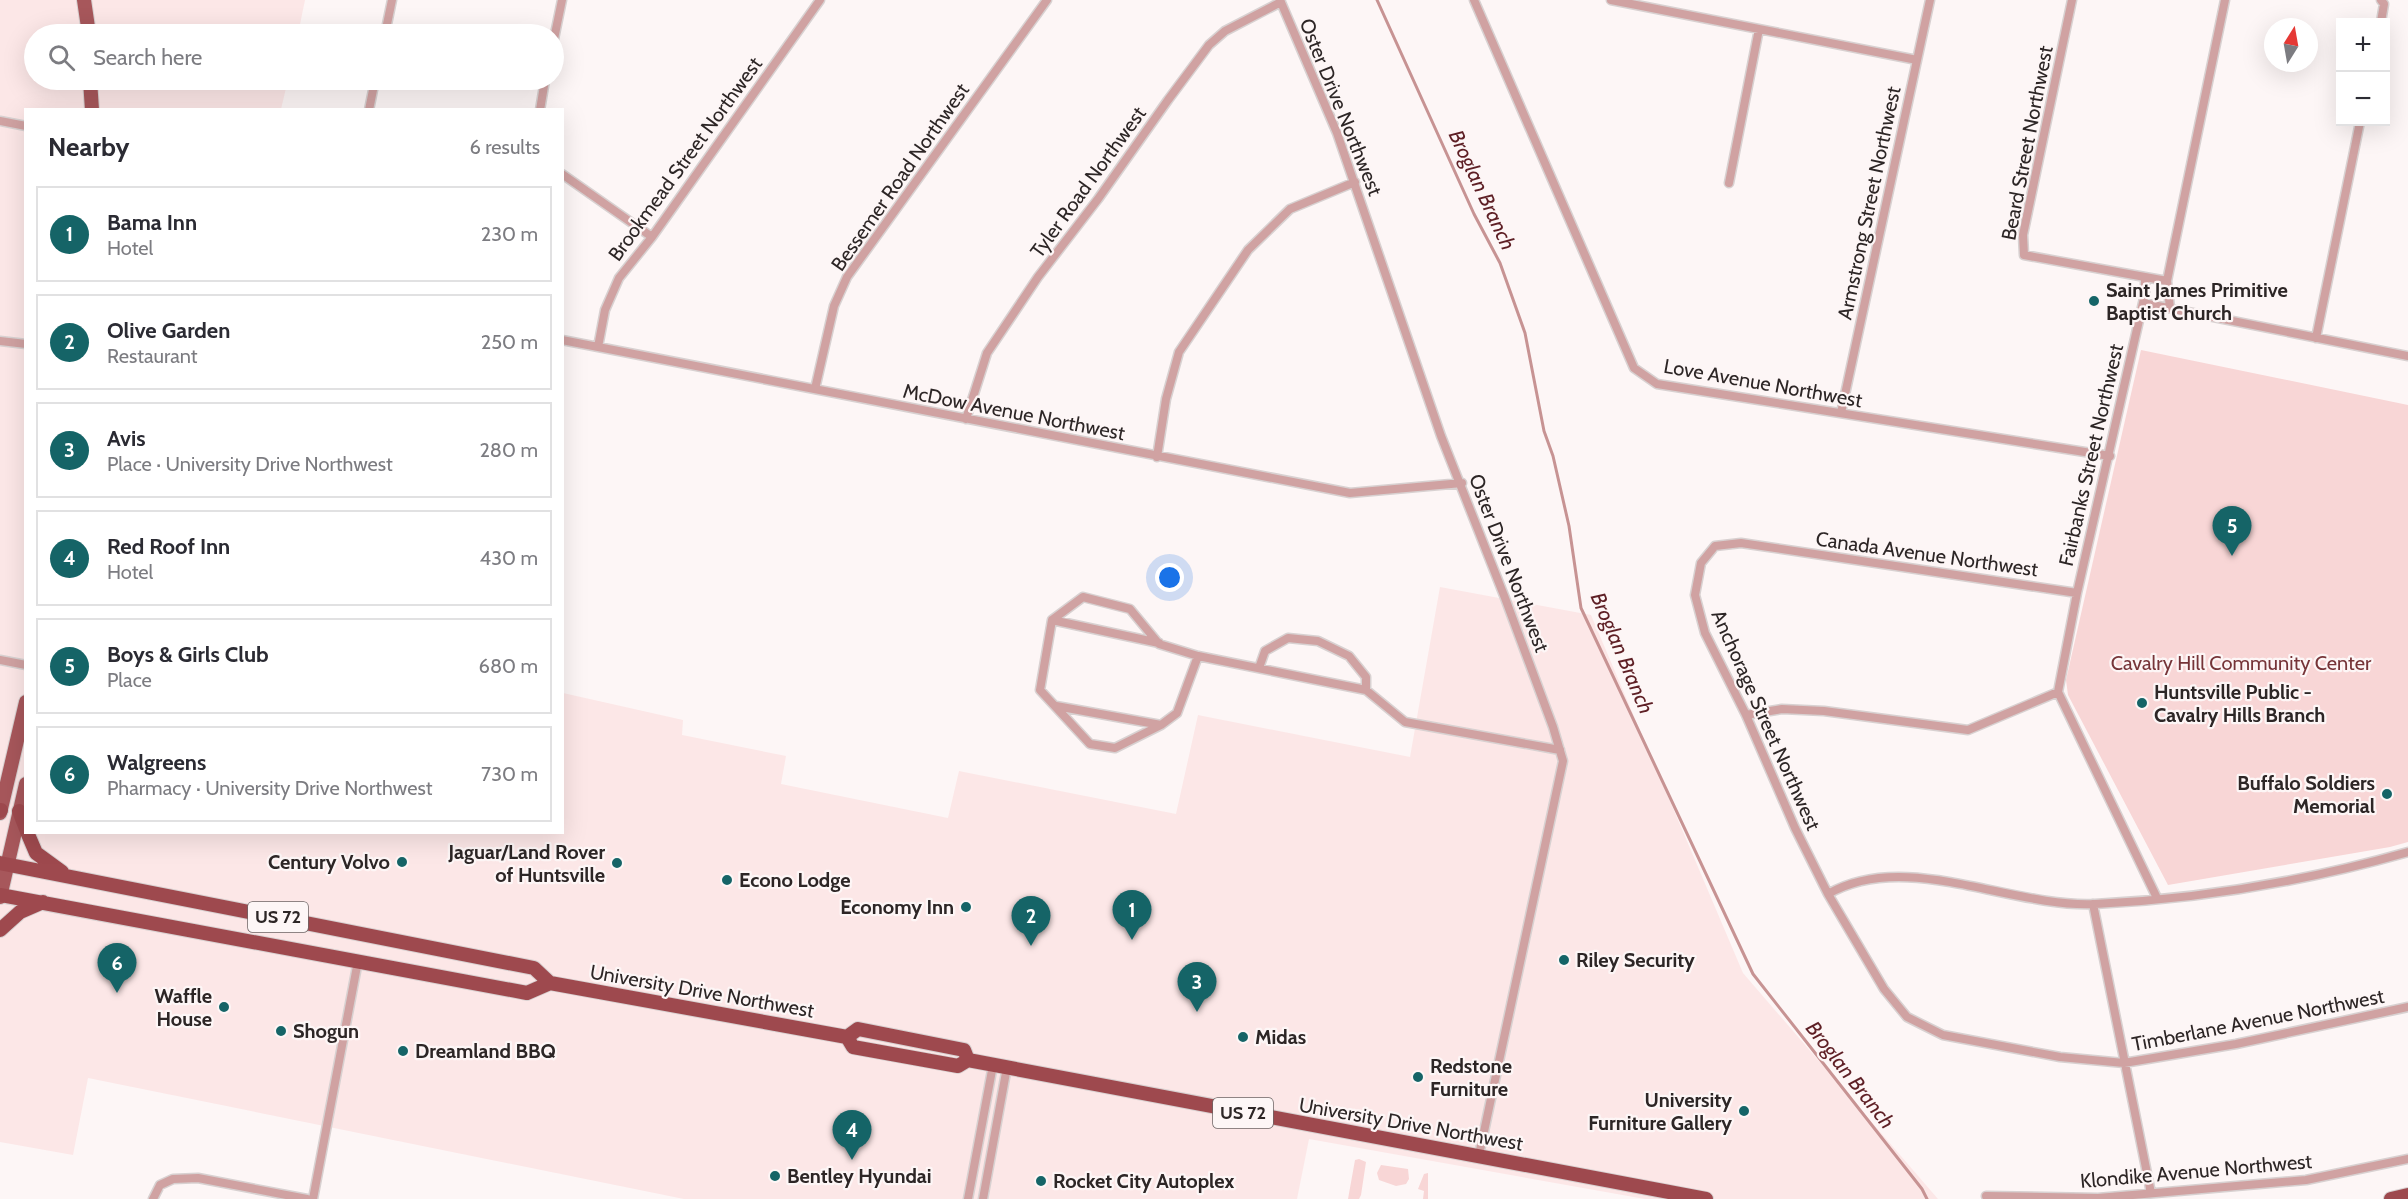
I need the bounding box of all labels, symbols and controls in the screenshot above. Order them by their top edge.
street label: Oster Drive Northwest [1295,15,1388,199]
north arrow [2264,18,2318,72]
map controls [2336,18,2390,126]
button: + [2336,18,2390,72]
search box [24,24,564,90]
icon: search [45,41,78,74]
text: Search here [93,44,202,71]
street label: Beard Street Northwest [1996,44,2058,242]
street label: Brookmead Street Northwest [603,52,767,266]
button: − [2336,72,2390,126]
street label: Bessemer Road Northwest [826,78,974,275]
street label: Armstrong Street Northwest [1833,84,1906,322]
street label: Tyler Road Northwest [1025,102,1151,262]
water label: Broglan Branch [1444,126,1521,254]
text: Nearby [48,131,129,163]
text: 6 results [469,135,540,159]
text: Bama Inn [107,209,197,236]
text: 1 [66,222,73,246]
text: 230 m [481,222,538,246]
text: Hotel [107,236,153,260]
place label: Saint James Primitive Baptist Church [2106,278,2288,325]
marker: Saint James Primitive Baptist Church [2087,294,2101,308]
text: Olive Garden [107,317,230,344]
text: 2 [64,330,75,354]
text: 250 m [481,330,538,354]
street label: Fairbanks Street Northwest [2054,341,2128,568]
text: Restaurant [107,344,198,368]
street label: Love Avenue Northwest [1662,354,1864,412]
street label: McDow Avenue Northwest [901,379,1127,445]
text: Avis [107,425,145,452]
text: 3 [64,438,75,462]
text: 280 m [479,438,538,462]
text: Place · University Drive Northwest [107,452,393,476]
street label: Oster Drive Northwest [1464,471,1554,656]
pin: 5 [2212,506,2252,556]
street label: Canada Avenue Northwest [1814,527,2040,582]
text: Red Roof Inn [107,533,230,560]
text: 4 [63,546,76,570]
text: 430 m [480,546,538,570]
text: Hotel [107,560,153,584]
your location [1155,563,1184,592]
water label: Broglan Branch [1586,588,1659,717]
street label: Anchorage Street Northwest [1706,606,1826,834]
text: Boys & Girls Club [107,641,269,668]
park label: Cavalry Hill Community Center [2111,651,2372,675]
text: 5 [64,654,75,678]
text: 680 m [479,654,538,678]
text: Place [107,668,152,692]
place label: Huntsville Public - Cavalry Hills Branch [2154,680,2325,727]
marker: Huntsville Public - Cavalry Hills Branch [2135,696,2149,710]
text: Walgreens [107,749,206,776]
text: 6 [64,762,75,786]
text: 730 m [481,762,538,786]
place label: Buffalo Soldiers Memorial [2237,771,2375,818]
text: Pharmacy · University Drive Northwest [107,776,432,800]
marker: Buffalo Soldiers Memorial [2380,787,2394,801]
place label: Jaguar/Land Rover of Huntsville [448,840,605,887]
place label: Century Volvo [268,850,390,874]
marker: Century Volvo [395,855,409,869]
marker: Jaguar/Land Rover of Huntsville [610,856,624,870]
place label: Econo Lodge [739,868,850,892]
marker: Econo Lodge [720,873,734,887]
pin: 1 [1112,890,1152,940]
place label: Economy Inn [840,895,954,919]
pin: 2 [1012,896,1050,946]
marker: Economy Inn [959,900,973,914]
road number: US 72 [248,902,308,932]
pin: 6 [98,944,136,993]
place label: Riley Security [1576,948,1695,972]
marker: Riley Security [1557,953,1571,967]
street label: University Drive Northwest [588,959,816,1023]
pin: 3 [1178,962,1216,1012]
place label: Waffle House [155,984,212,1031]
street label: Timberlane Avenue Northwest [2130,984,2386,1056]
marker: Waffle House [217,1000,231,1014]
water label: Broglan Branch [1801,1016,1900,1133]
place label: Shogun [293,1019,359,1043]
marker: Shogun [274,1024,288,1038]
place label: Midas [1255,1025,1306,1049]
marker: Midas [1236,1030,1250,1044]
place label: Dreamland BBQ [415,1039,556,1063]
marker: Dreamland BBQ [396,1044,410,1058]
place label: Redstone Furniture [1430,1054,1512,1101]
marker: Redstone Furniture [1411,1070,1425,1084]
place label: University Furniture Gallery [1588,1088,1732,1135]
street label: University Drive Northwest [1297,1092,1525,1156]
road number: US 72 [1213,1098,1273,1128]
marker: University Furniture Gallery [1737,1104,1751,1118]
pin: 4 [832,1110,872,1160]
street label: Klondike Avenue Northwest [2079,1149,2313,1193]
place label: Bentley Hyundai [787,1164,932,1188]
marker: Bentley Hyundai [768,1169,782,1183]
place label: Rocket City Autoplex [1053,1169,1234,1193]
marker: Rocket City Autoplex [1034,1174,1048,1188]

